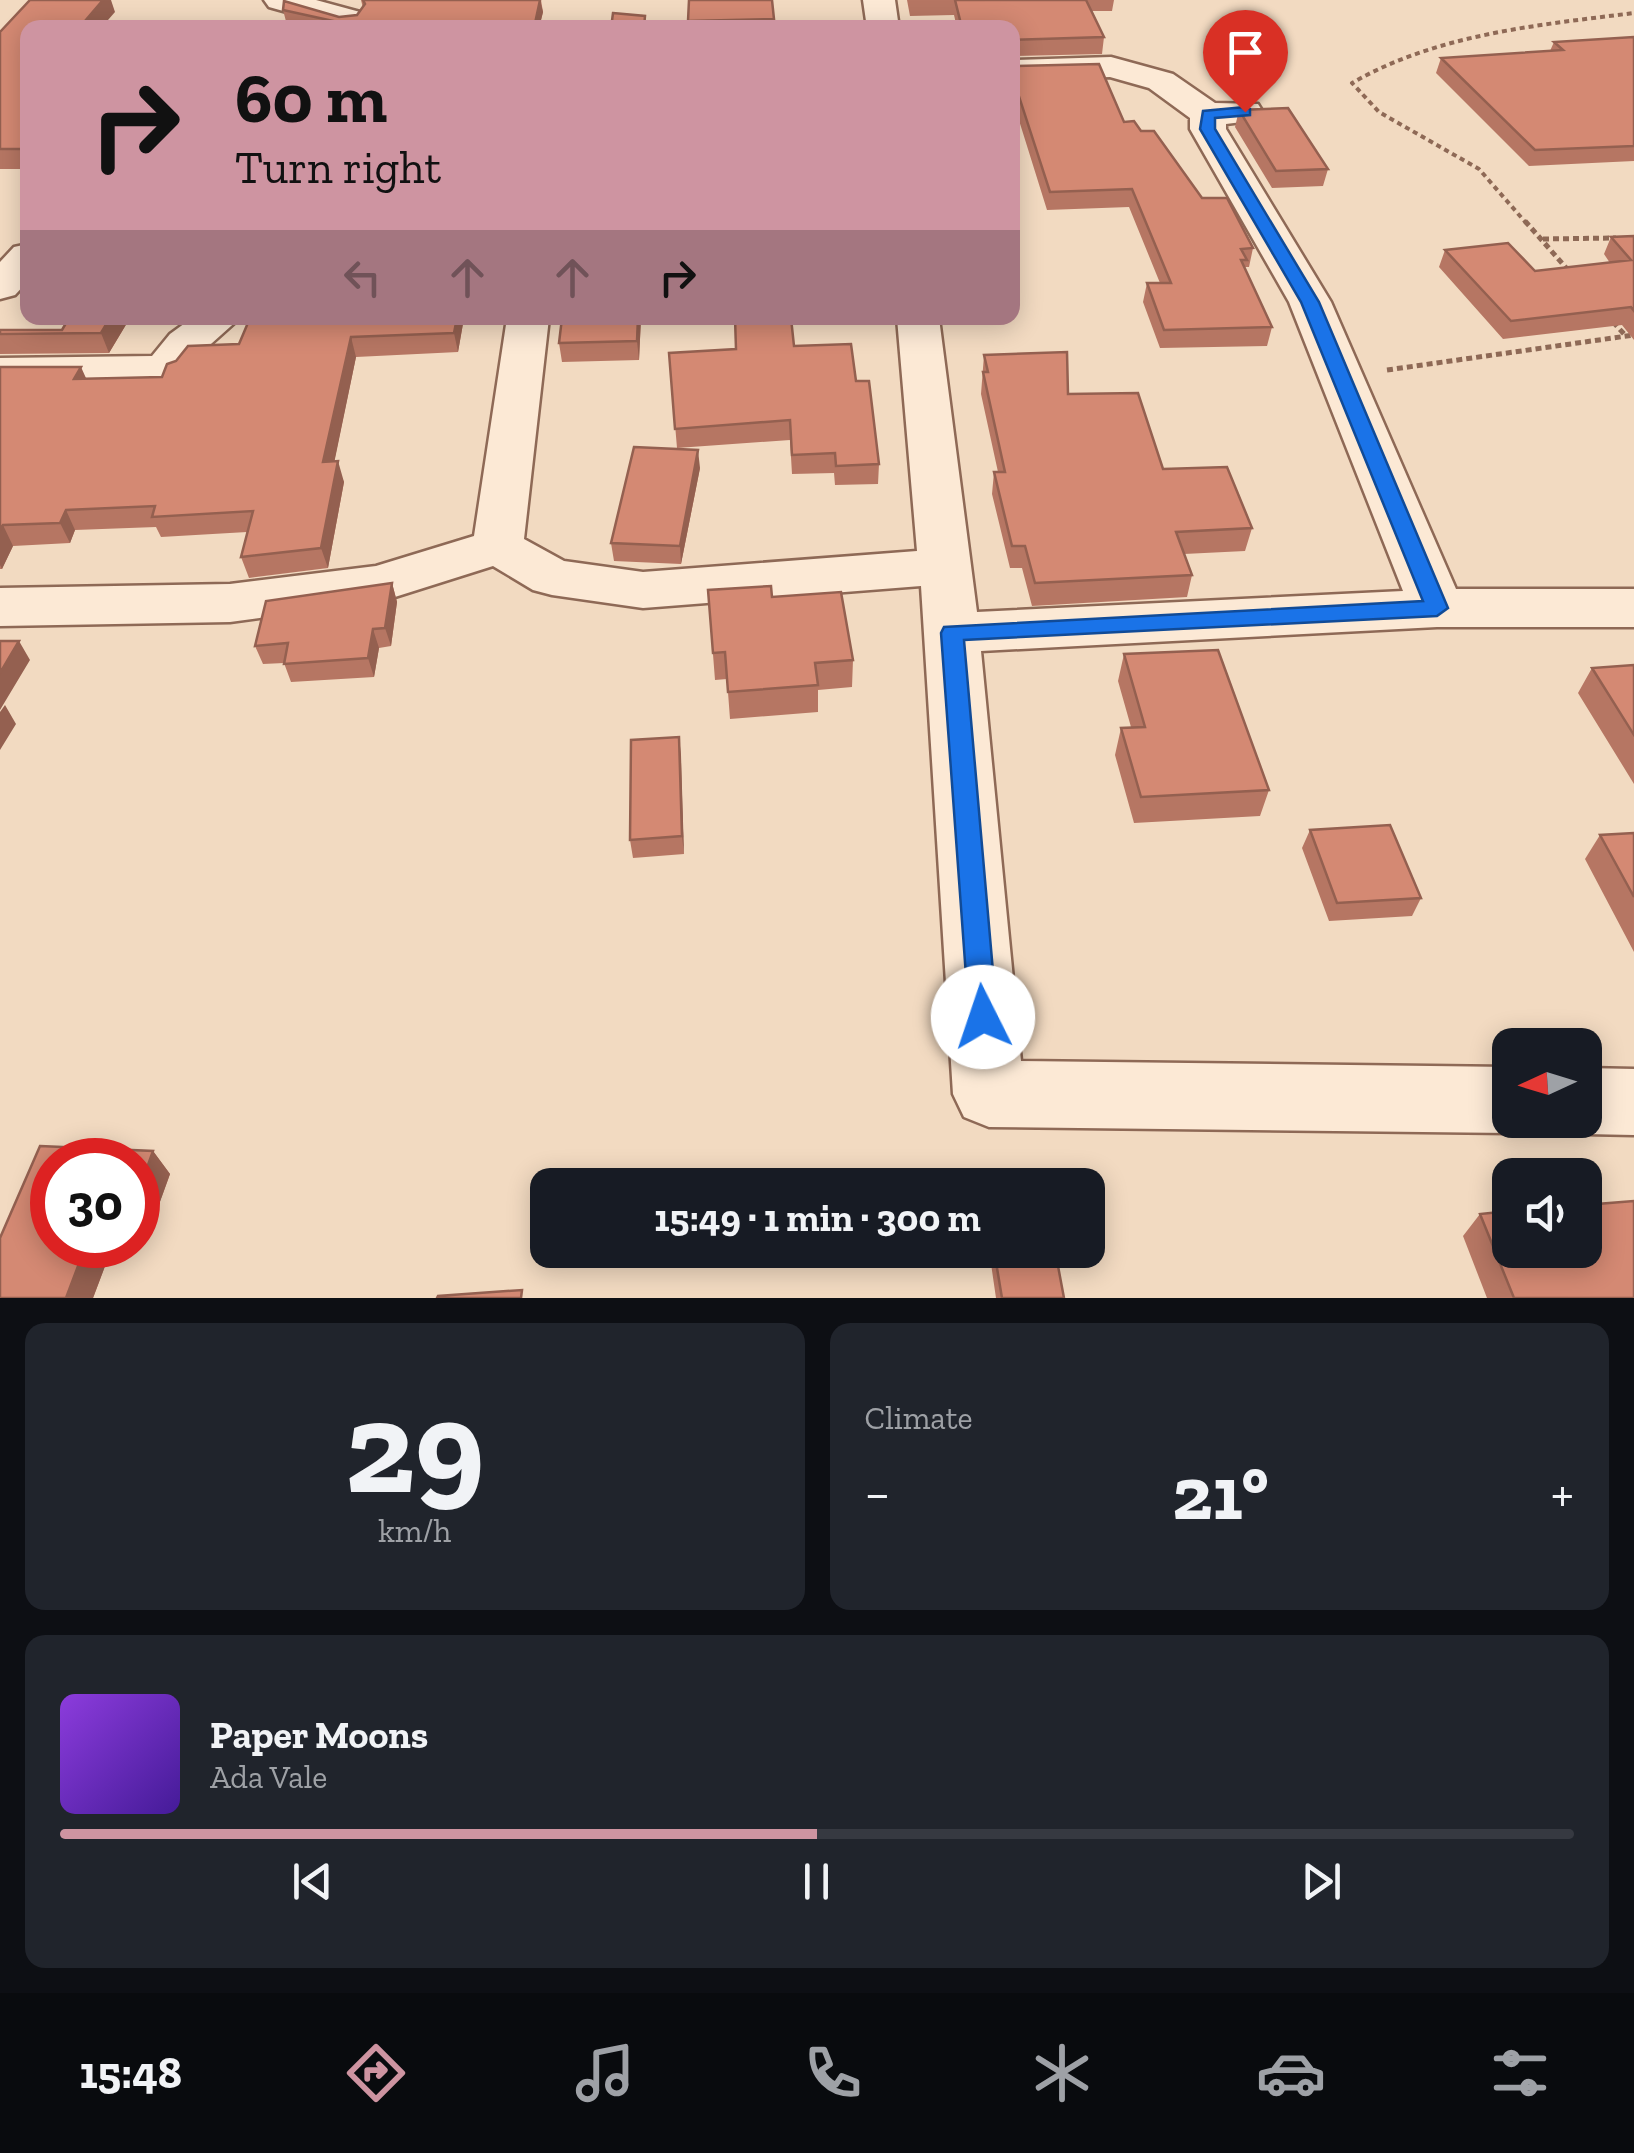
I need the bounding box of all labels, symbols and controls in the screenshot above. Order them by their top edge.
pin [1203,10,1288,113]
icon: arrive [1218,25,1273,80]
text: 60 m [235,56,387,140]
icon: right [70,60,200,190]
text: Turn right [235,141,441,195]
icon: left [335,250,390,305]
icon: ahead [440,250,495,305]
icon: ahead [545,250,600,305]
icon: right [650,250,705,305]
position arrow [931,965,1035,1069]
north arrow [1492,1028,1602,1138]
map controls [1492,1028,1602,1268]
speed limit sign: 30 [30,1138,160,1268]
button: sound [1492,1158,1602,1268]
text: 15:49 · 1 min · 300 m [654,1195,981,1241]
text: 29 [345,1369,484,1525]
text: Climate [865,1399,973,1437]
text: 21° [1172,1448,1269,1538]
text: − [865,1460,890,1526]
text: + [1551,1460,1574,1526]
text: km/h [378,1512,451,1550]
text: Paper Moons [210,1712,428,1758]
text: Ada Vale [210,1758,327,1796]
icon: previous [285,1854,340,1909]
icon: pause [789,1854,844,1909]
icon: next [1294,1854,1349,1909]
icon: directions [341,2038,411,2108]
icon: music [570,2038,640,2108]
icon: phone [798,2038,868,2108]
icon: climate [1027,2038,1097,2108]
icon: car [1256,2038,1326,2108]
icon: filters [1485,2038,1555,2108]
text: 15:48 [79,2046,182,2100]

